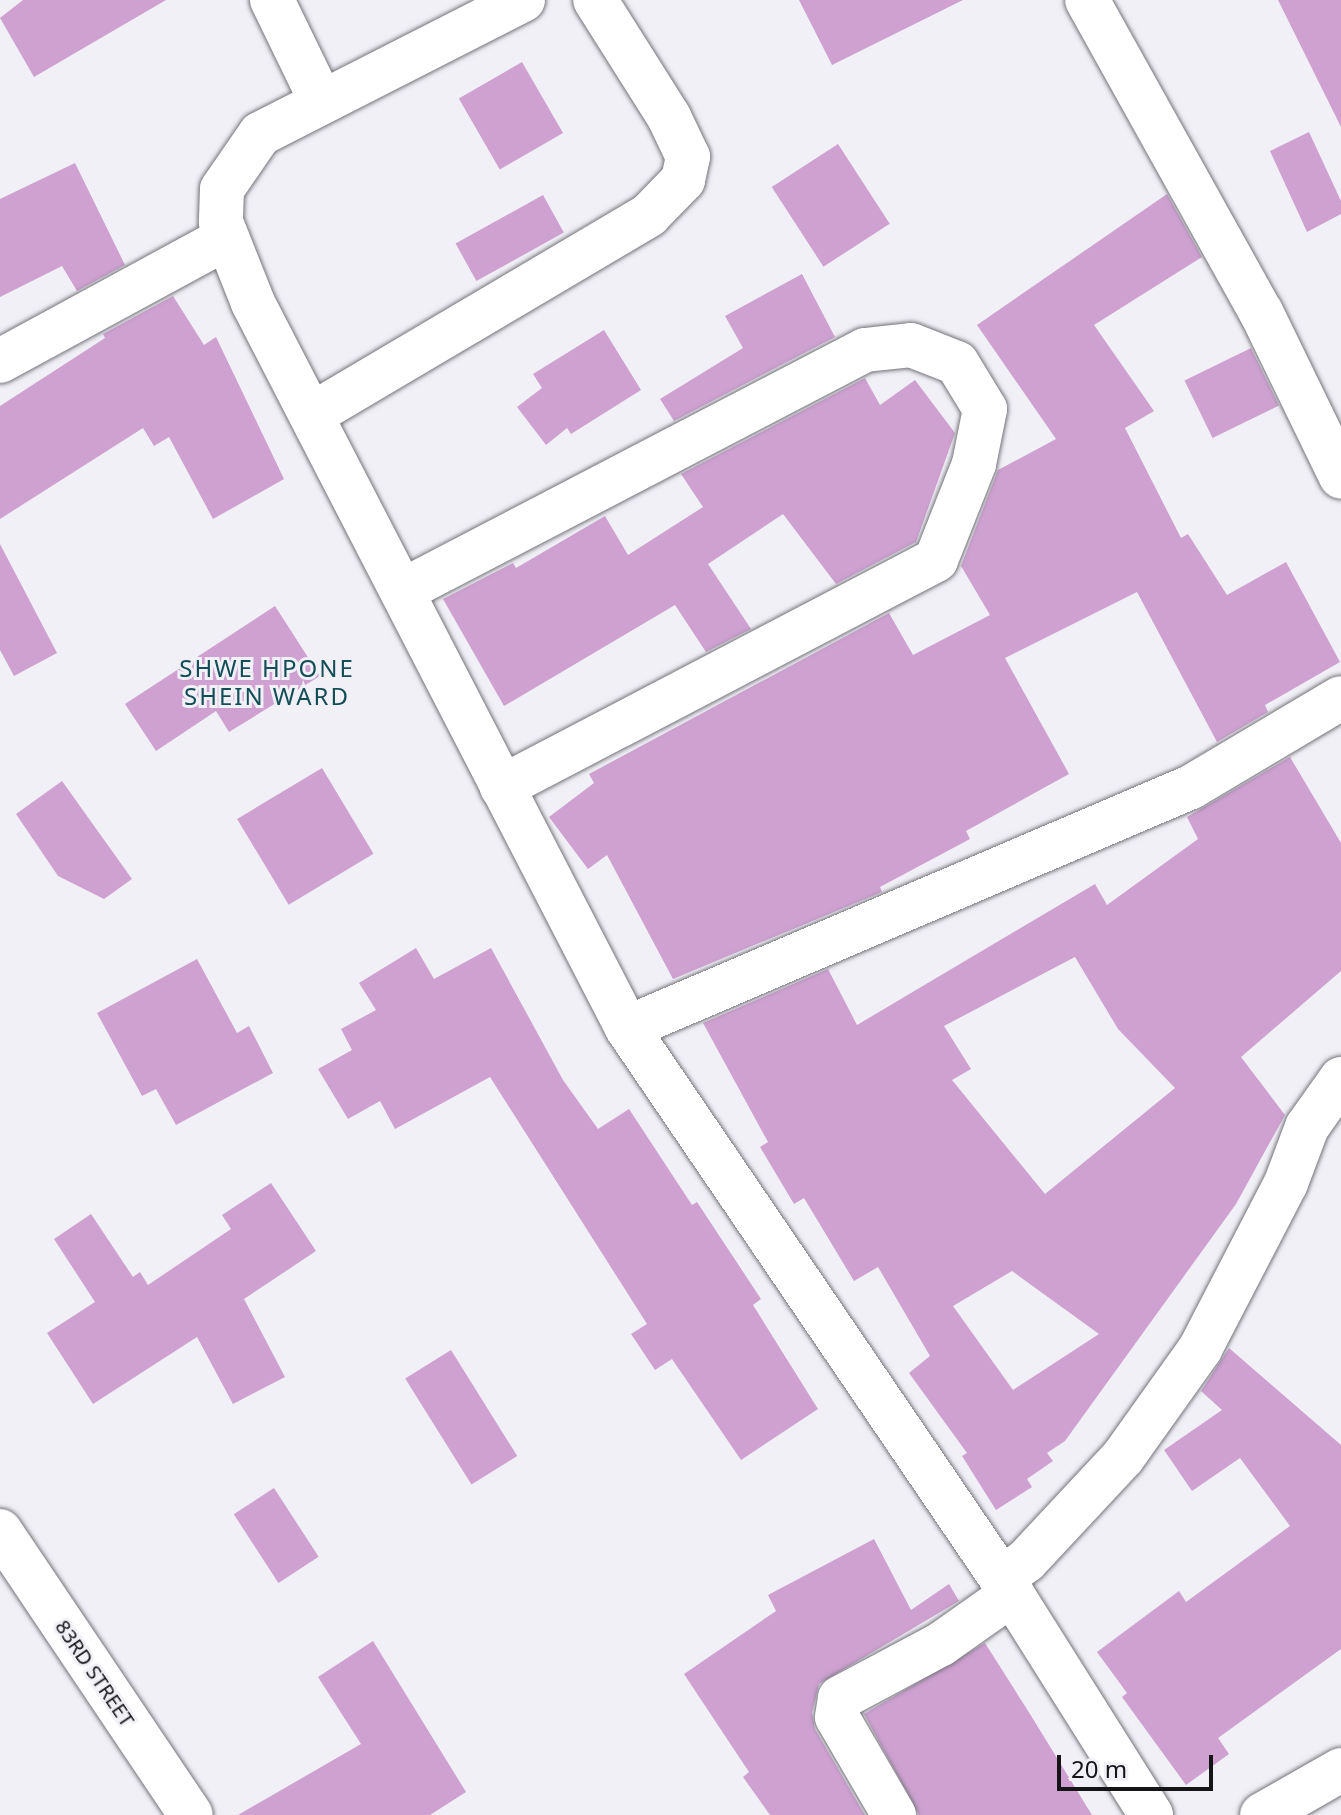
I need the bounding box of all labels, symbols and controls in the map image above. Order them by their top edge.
district label: SHWE HPONE SHEIN WARD [179,654,355,710]
street label: 83RD STREET [51,1615,139,1731]
scale bar [1061,1739,1217,1789]
text: 20 m [1071,1752,1127,1785]

